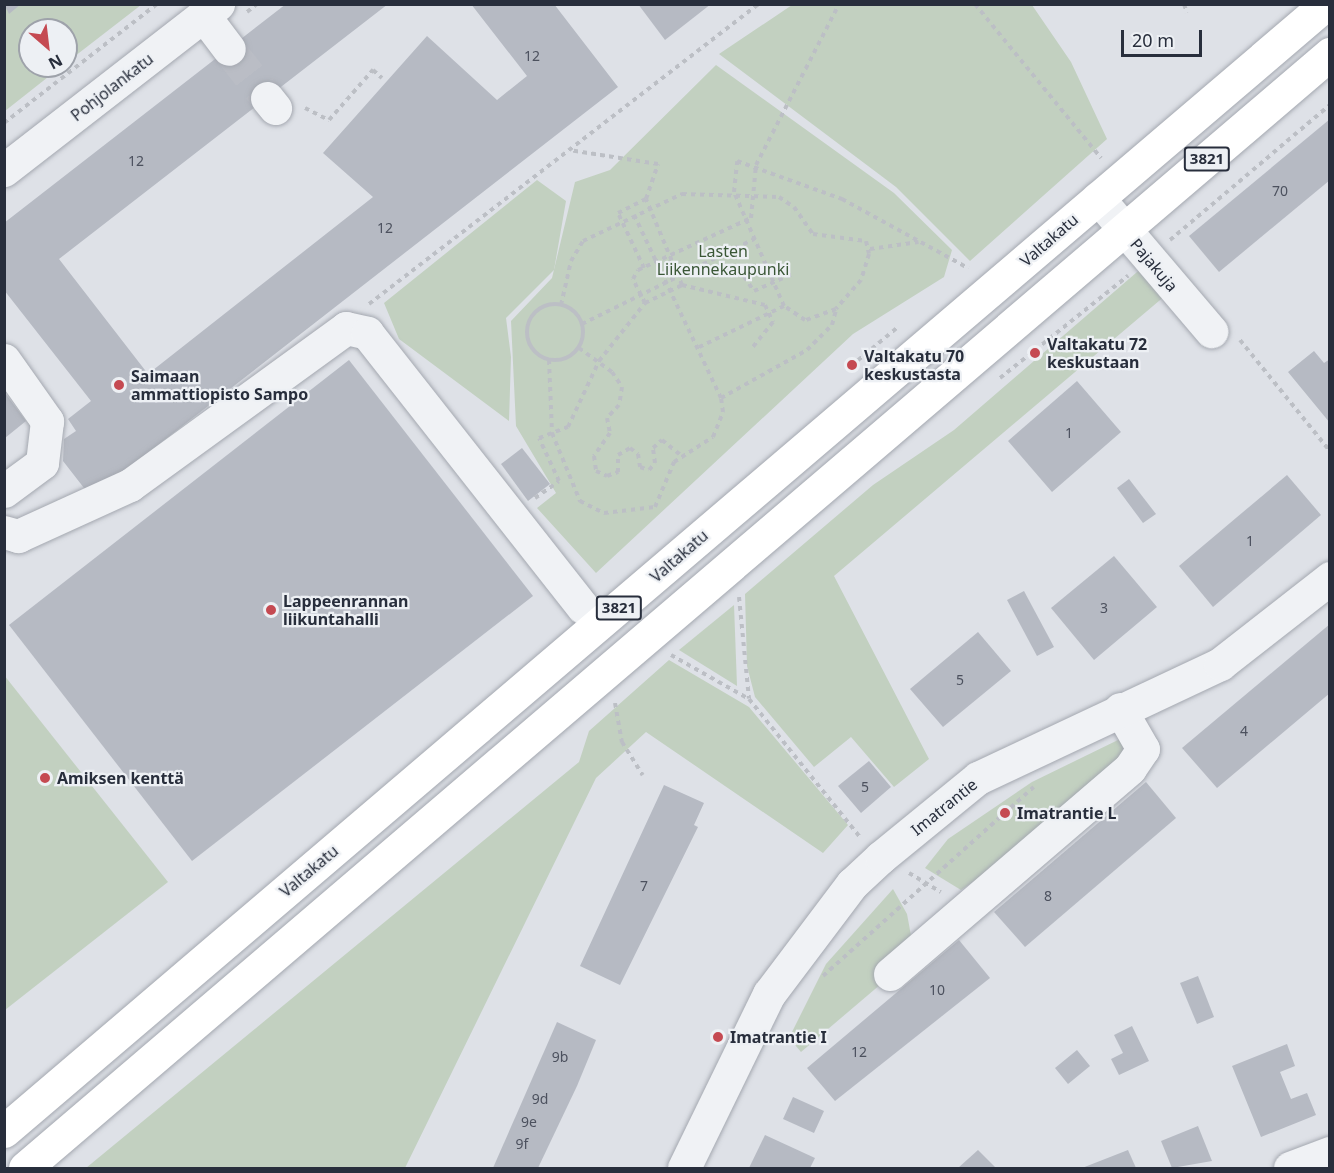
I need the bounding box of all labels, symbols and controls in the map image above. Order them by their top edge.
north arrow [18,18,78,78]
scale bar [1124,18,1205,56]
text: 20 m [1132,28,1174,52]
house number: 12 [524,48,540,64]
text: N [45,49,66,75]
street label: Pohjolankatu [67,49,157,125]
road number: 3821 [1183,147,1231,171]
house number: 12 [128,153,144,169]
house number: 70 [1272,183,1288,199]
street label: Valtakatu [1016,210,1082,270]
house number: 12 [377,220,393,236]
street label: Pajakuja [1126,235,1182,295]
park label: Lasten Liikennekaupunki [657,241,789,279]
place label: Valtakatu 72 keskustaan [1047,334,1147,372]
place label: Valtakatu 70 keskustasta [864,346,964,384]
marker: Valtakatu 72 keskustaan [1028,346,1042,360]
marker: Valtakatu 70 keskustasta [845,358,859,372]
place label: Saimaan ammattiopisto Sampo [131,366,308,404]
marker: Saimaan ammattiopisto Sampo [112,378,126,392]
house number: 1 [1065,425,1073,441]
street label: Valtakatu [646,526,712,586]
house number: 1 [1246,533,1254,549]
place label: Lappeenrannan liikuntahalli [283,591,408,629]
road number: 3821 [595,596,643,620]
house number: 3 [1100,600,1108,616]
marker: Lappeenrannan liikuntahalli [264,603,278,617]
house number: 5 [956,672,964,688]
house number: 4 [1240,723,1248,739]
place label: Amiksen kenttä [57,768,184,788]
marker: Amiksen kenttä [38,771,52,785]
street label: Imatrantie [907,775,981,839]
house number: 5 [861,779,869,795]
place label: Imatrantie L [1017,803,1117,823]
marker: Imatrantie L [998,806,1012,820]
street label: Valtakatu [276,841,342,901]
house number: 7 [640,878,648,894]
house number: 8 [1044,888,1052,904]
house number: 10 [929,982,945,998]
place label: Imatrantie I [730,1027,827,1047]
marker: Imatrantie I [711,1030,725,1044]
house number: 12 [851,1044,867,1060]
house number: 9b [552,1049,568,1065]
house number: 9d [532,1091,548,1107]
house number: 9e [521,1114,537,1130]
house number: 9f [516,1136,528,1152]

